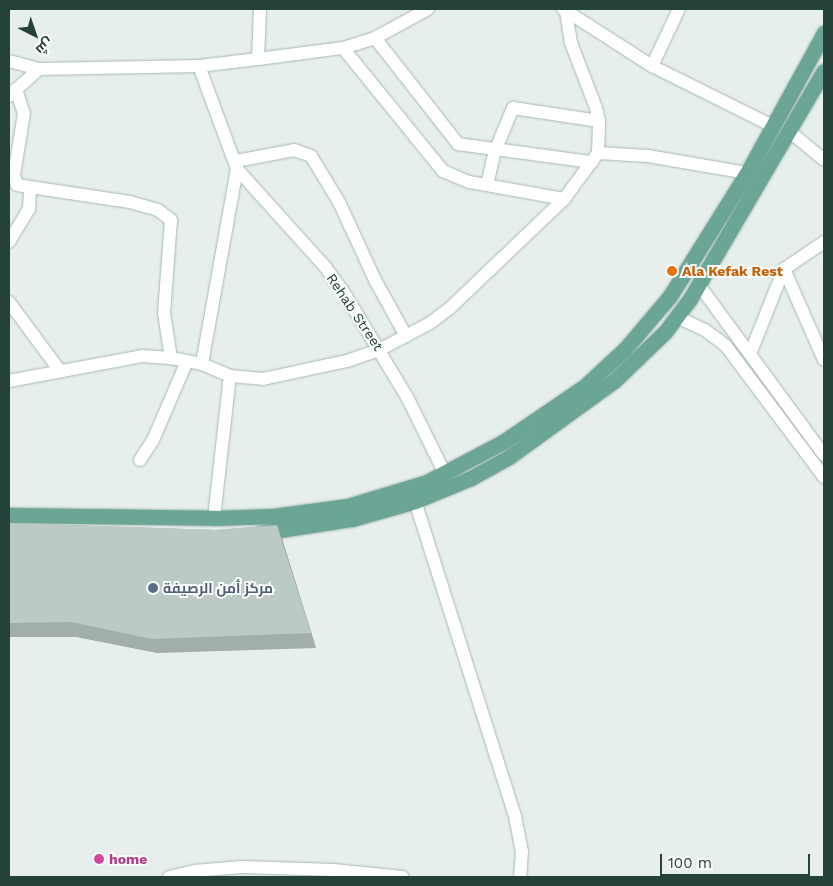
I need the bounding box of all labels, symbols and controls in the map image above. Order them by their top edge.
north arrow [10,10,60,60]
text: ش [33,34,57,58]
place label: Ala Kefak Rest [682,263,783,279]
marker: Ala Kefak Rest [666,265,678,277]
street label: Rehab Street [323,270,387,354]
place label: مركز أمن الرصيفة [163,580,273,596]
marker: مركز أمن الرصيفة [147,582,159,594]
scale bar [663,844,813,876]
place label: home [109,851,147,867]
marker: home [93,853,105,865]
text: 100 m [668,854,712,872]

